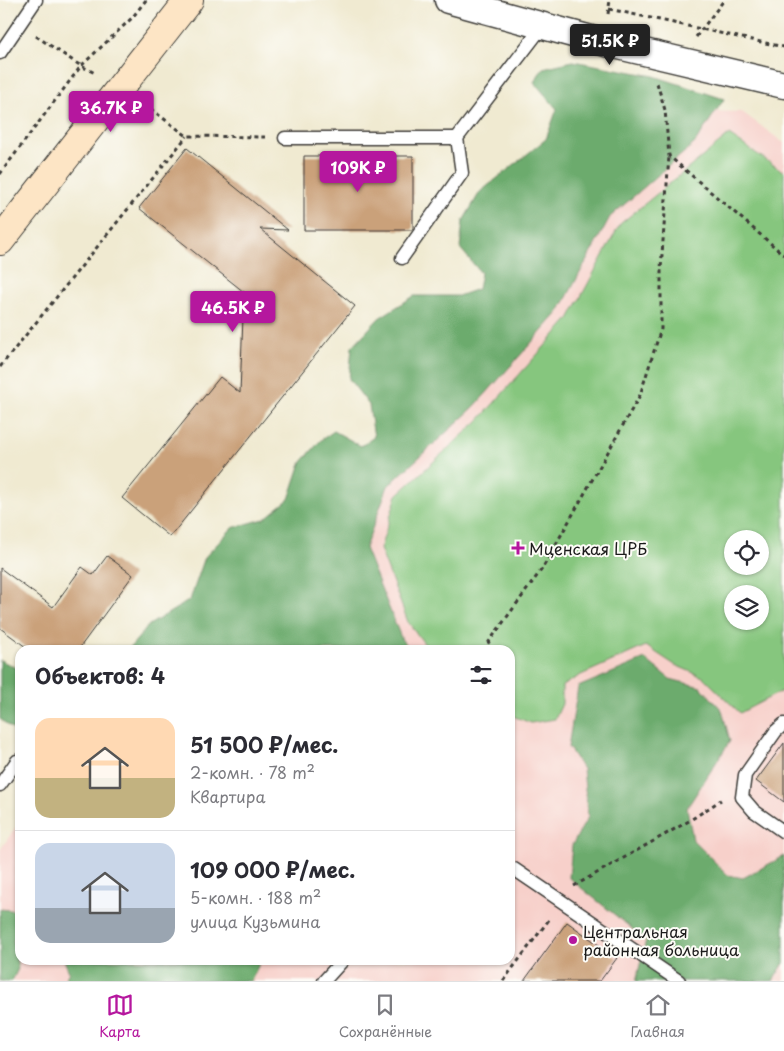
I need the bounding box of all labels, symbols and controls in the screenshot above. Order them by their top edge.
pin: 51.5K ₽ [564,23,656,66]
text: 51.5K ₽ [581,28,639,52]
pin: 36.7K ₽ [65,90,157,133]
text: 36.7K ₽ [80,95,142,119]
pin: 109K ₽ [317,150,399,193]
text: 109K ₽ [331,155,385,179]
pin: 46.5K ₽ [187,290,279,333]
text: 46.5K ₽ [201,295,265,319]
map controls [724,530,769,630]
button: locate [724,530,769,575]
place label: Мценская ЦРБ [529,536,647,560]
marker: Мценская ЦРБ [511,541,525,555]
button: layers [724,585,769,630]
text: Объектов: 4 [35,659,165,691]
icon: filters [467,661,495,689]
text: 51 500 ₽/мес. [190,728,338,760]
icon: home [75,738,135,798]
text: 2-комн. · 78 m² [190,760,315,784]
text: Квартира [190,784,265,808]
text: 109 000 ₽/мес. [190,853,355,885]
icon: home [75,863,135,923]
text: 5-комн. · 188 m² [190,885,321,909]
text: улица Кузьмина [190,909,320,933]
place label: Центральная районная больница [583,919,739,961]
marker: Центральная районная больница [567,934,579,946]
tab: Карта [99,991,140,1042]
tab: Сохранённые [339,991,432,1042]
tab: Главная [631,991,685,1042]

